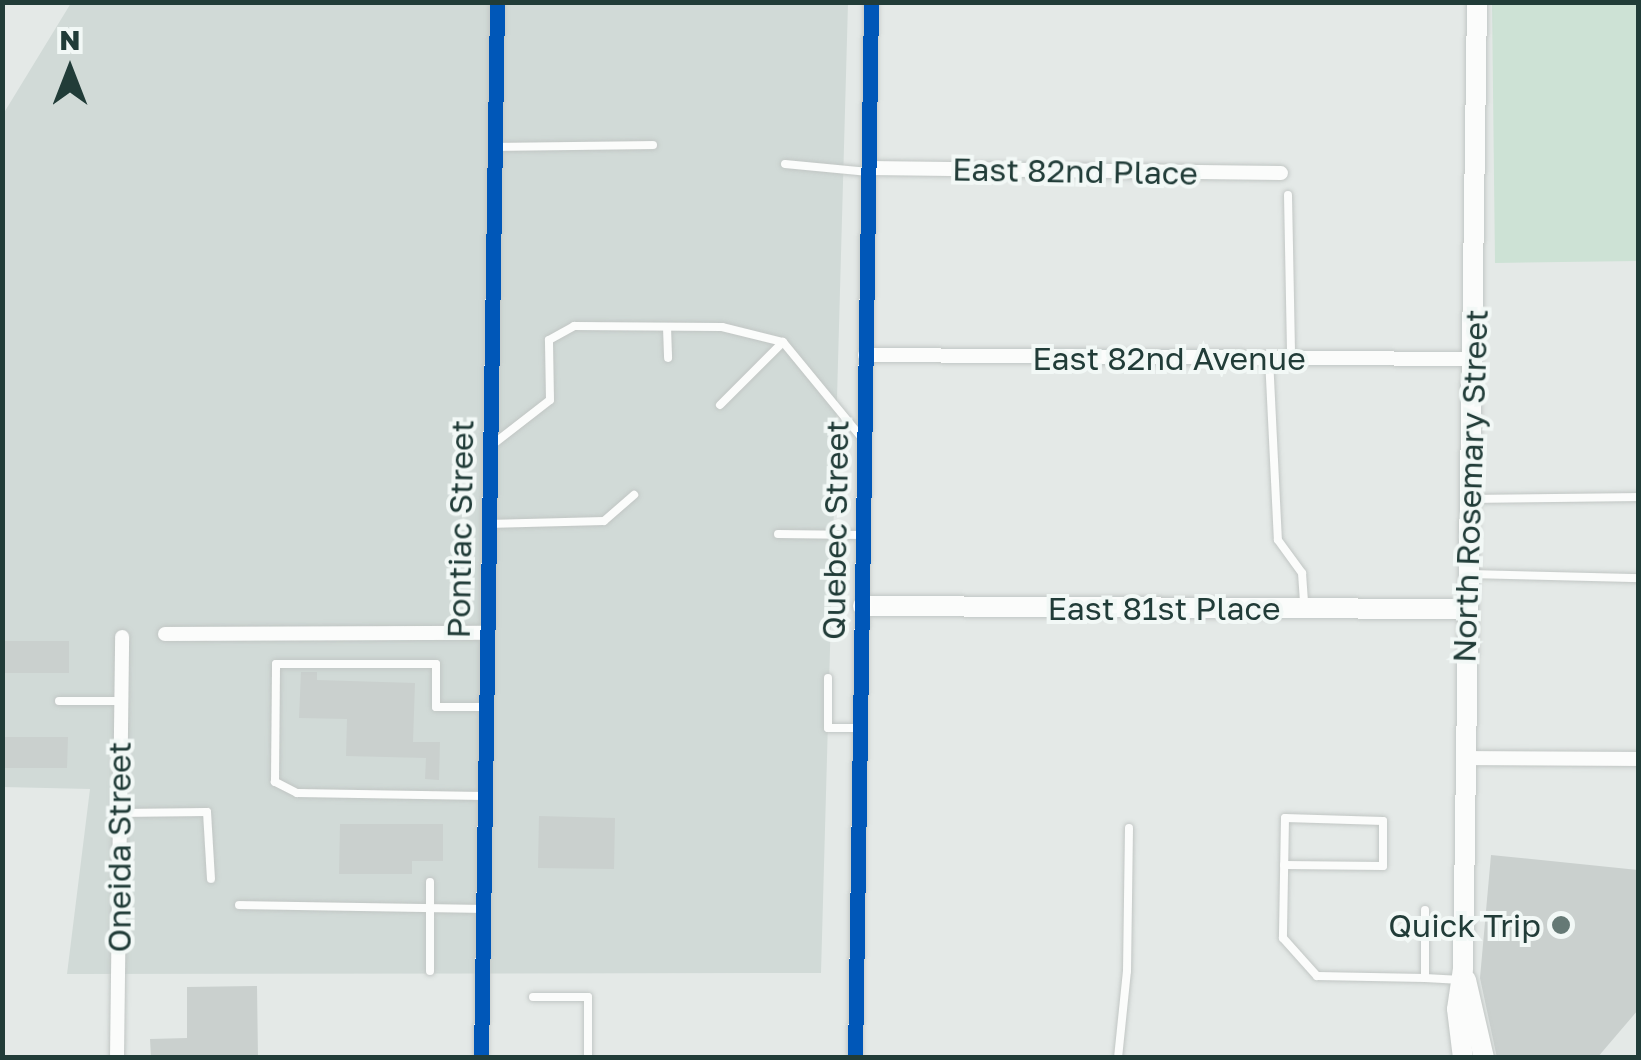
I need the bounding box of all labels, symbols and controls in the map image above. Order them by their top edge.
north arrow [20,20,120,120]
text: N [59,23,81,56]
street label: East 82nd Place [952,150,1198,192]
street label: North Rosemary Street [1445,309,1495,663]
street label: East 82nd Avenue [1032,339,1306,377]
street label: Pontiac Street [439,419,481,639]
street label: Quebec Street [814,420,856,640]
street label: East 81st Place [1047,589,1281,627]
street label: Oneida Street [100,742,138,952]
place label: Quick Trip [1388,906,1541,944]
marker: Quick Trip [1550,914,1572,936]

